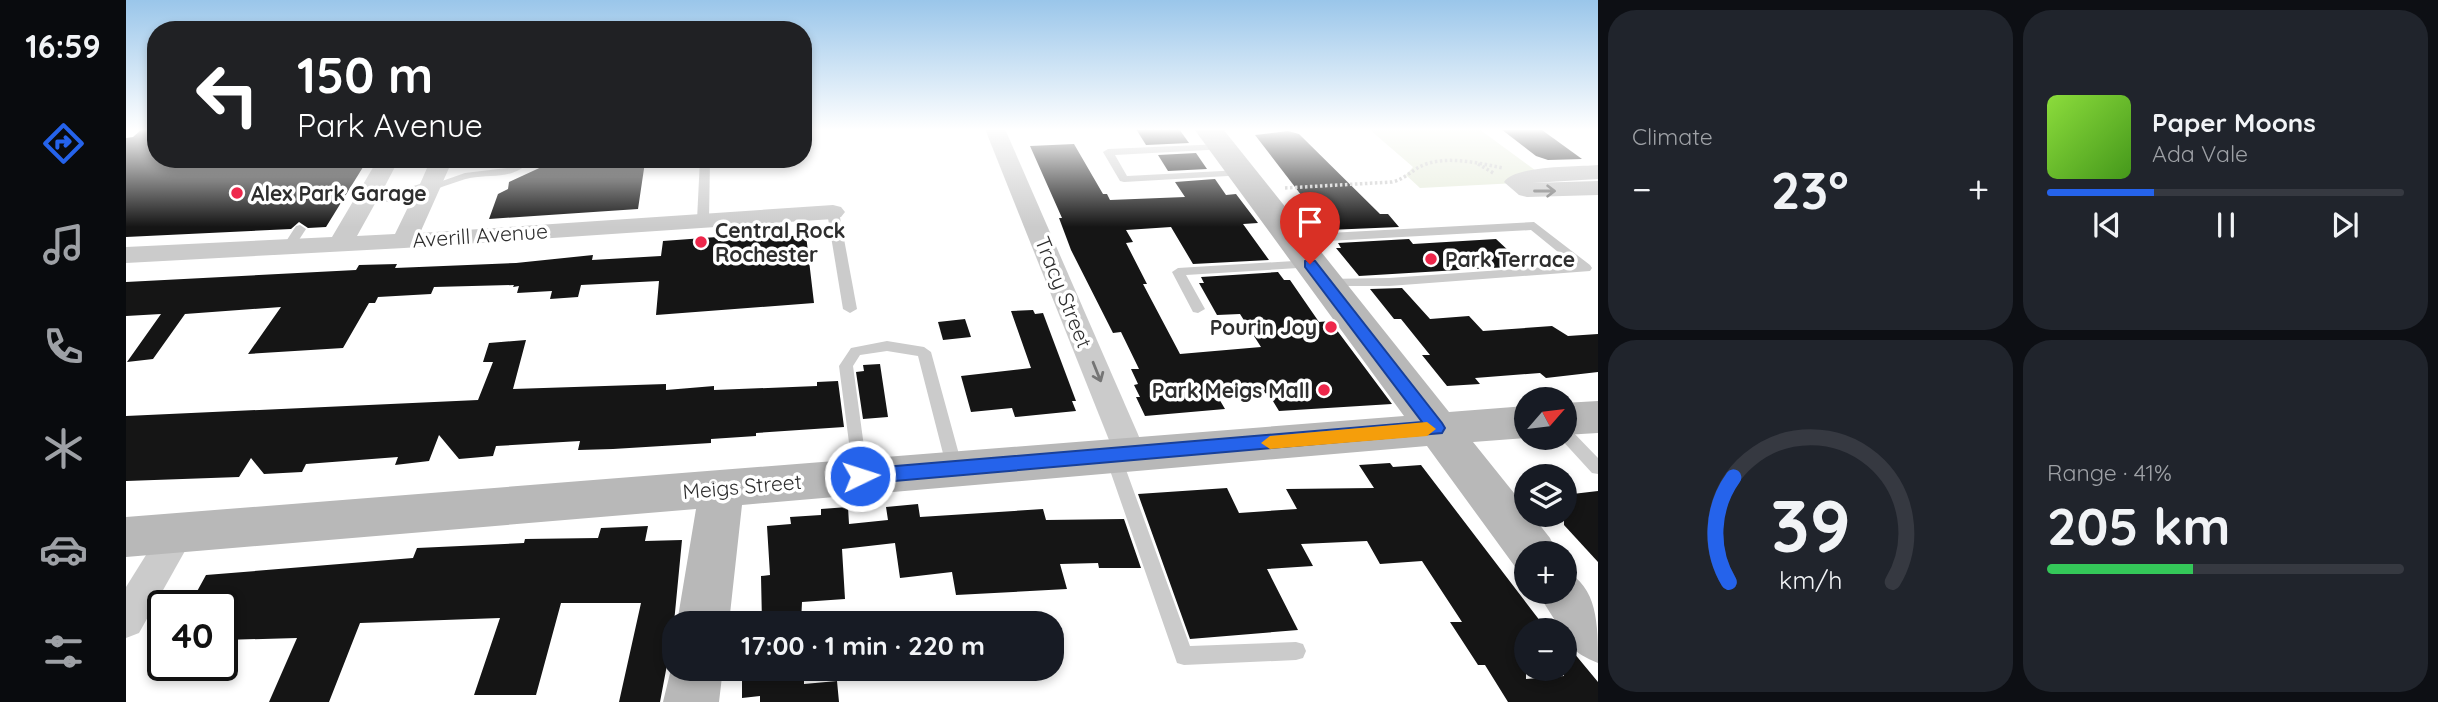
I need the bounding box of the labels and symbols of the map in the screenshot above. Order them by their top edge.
place label: Alex Park Garage [251,180,427,206]
one-way arrow [1533,184,1556,198]
marker: Alex Park Garage [229,185,245,201]
pin [1280,192,1340,264]
street label: Averill Avenue [411,217,549,253]
place label: Central Rock Rochester [715,217,846,267]
street label: Tracy Street [1030,232,1098,352]
marker: Central Rock Rochester [693,234,709,250]
place label: Park Terrace [1445,246,1575,272]
marker: Park Terrace [1423,251,1439,267]
place label: Pourin Joy [1210,314,1317,340]
marker: Pourin Joy [1323,319,1339,335]
one-way arrow [1091,361,1104,382]
place label: Park Meigs Mall [1152,377,1310,403]
marker: Park Meigs Mall [1316,382,1332,398]
north arrow [1514,387,1577,450]
position arrow [823,439,897,513]
street label: Meigs Street [681,468,803,504]
speed limit sign: 40 [147,590,238,681]

